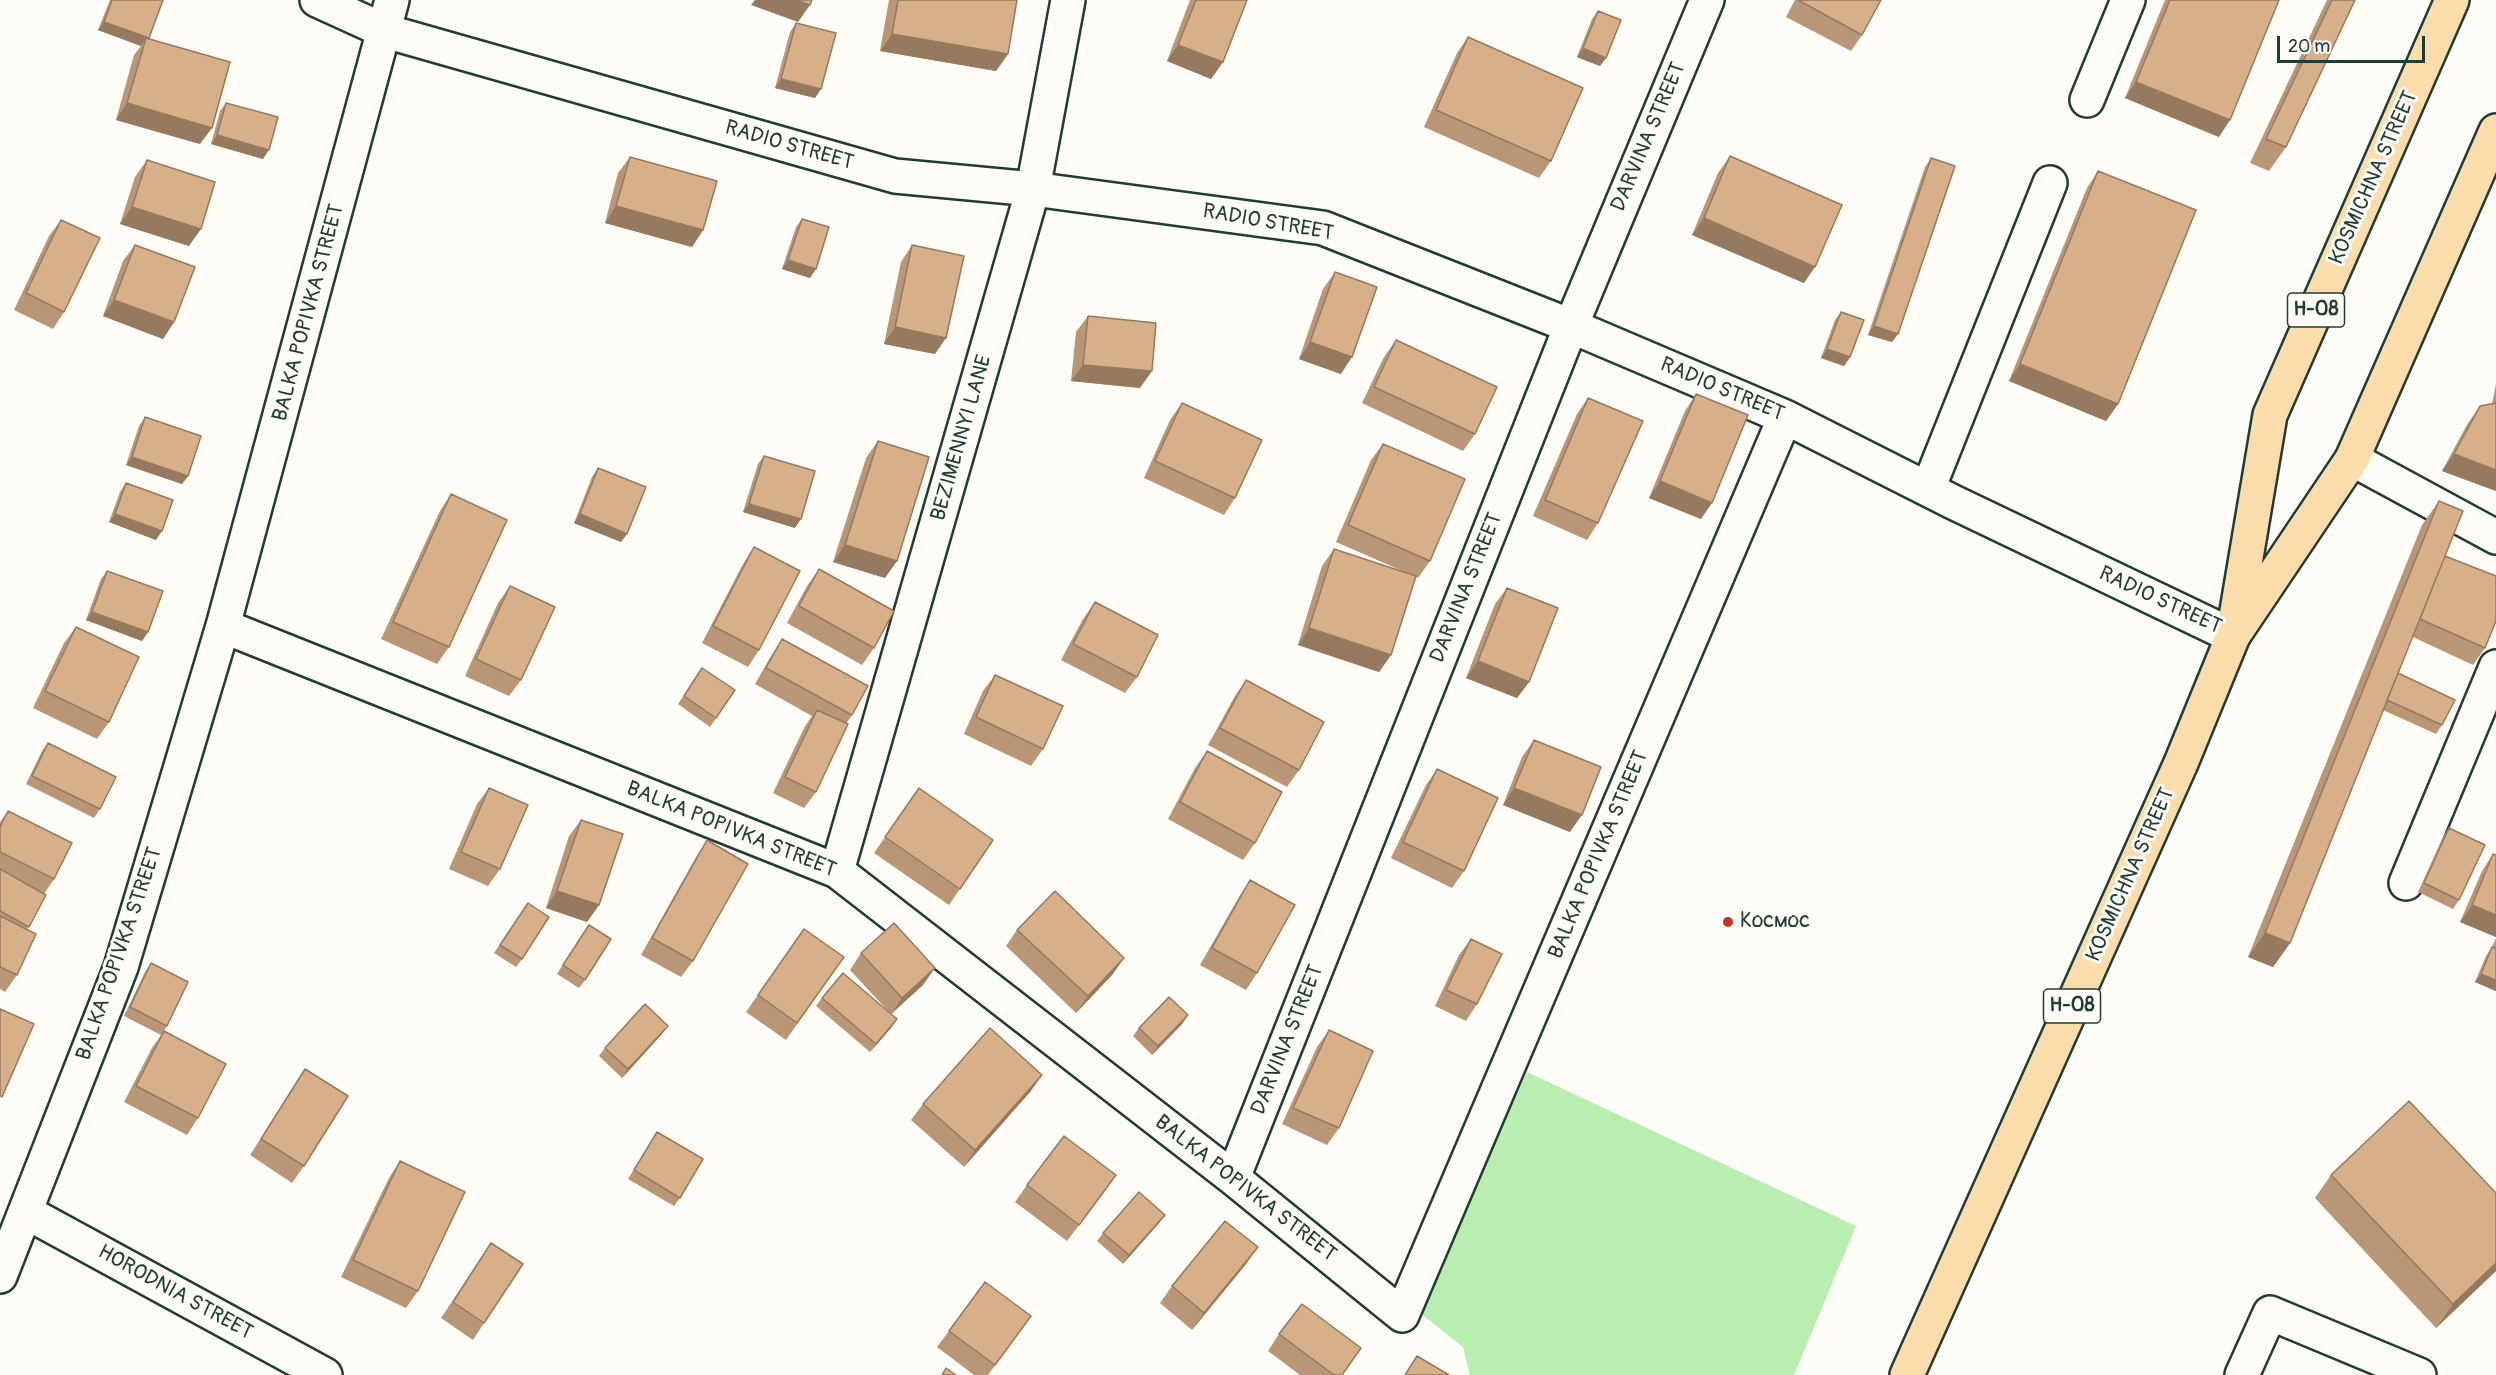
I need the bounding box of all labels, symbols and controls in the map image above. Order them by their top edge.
scale bar [2280,24,2428,62]
text: 20 m [2288,35,2330,58]
street label: DARVINA STREET [1606,59,1692,215]
street label: KOSMICHNA STREET [2324,87,2424,269]
street label: RADIO STREET [722,116,856,176]
street label: RADIO STREET [1201,199,1335,247]
street label: BALKA POPIVKA STREET [268,202,350,424]
road number: Н-08 [2288,293,2344,327]
street label: BEZIMENNYI LANE [926,352,998,524]
street label: RADIO STREET [1656,353,1788,427]
street label: DARVINA STREET [1425,509,1509,667]
street label: RADIO STREET [2095,562,2225,640]
street label: BALKA POPIVKA STREET [1544,747,1654,963]
street label: BALKA POPIVKA STREET [623,776,839,884]
street label: KOSMICHNA STREET [2081,784,2181,966]
street label: BALKA POPIVKA STREET [72,844,168,1064]
place label: Космос [1740,909,1810,935]
marker: Космос [1721,915,1735,929]
street label: DARVINA STREET [1246,961,1330,1119]
road number: Н-08 [2044,989,2100,1023]
street label: BALKA POPIVKA STREET [1149,1110,1341,1268]
street label: HORODNIA STREET [93,1240,257,1346]

